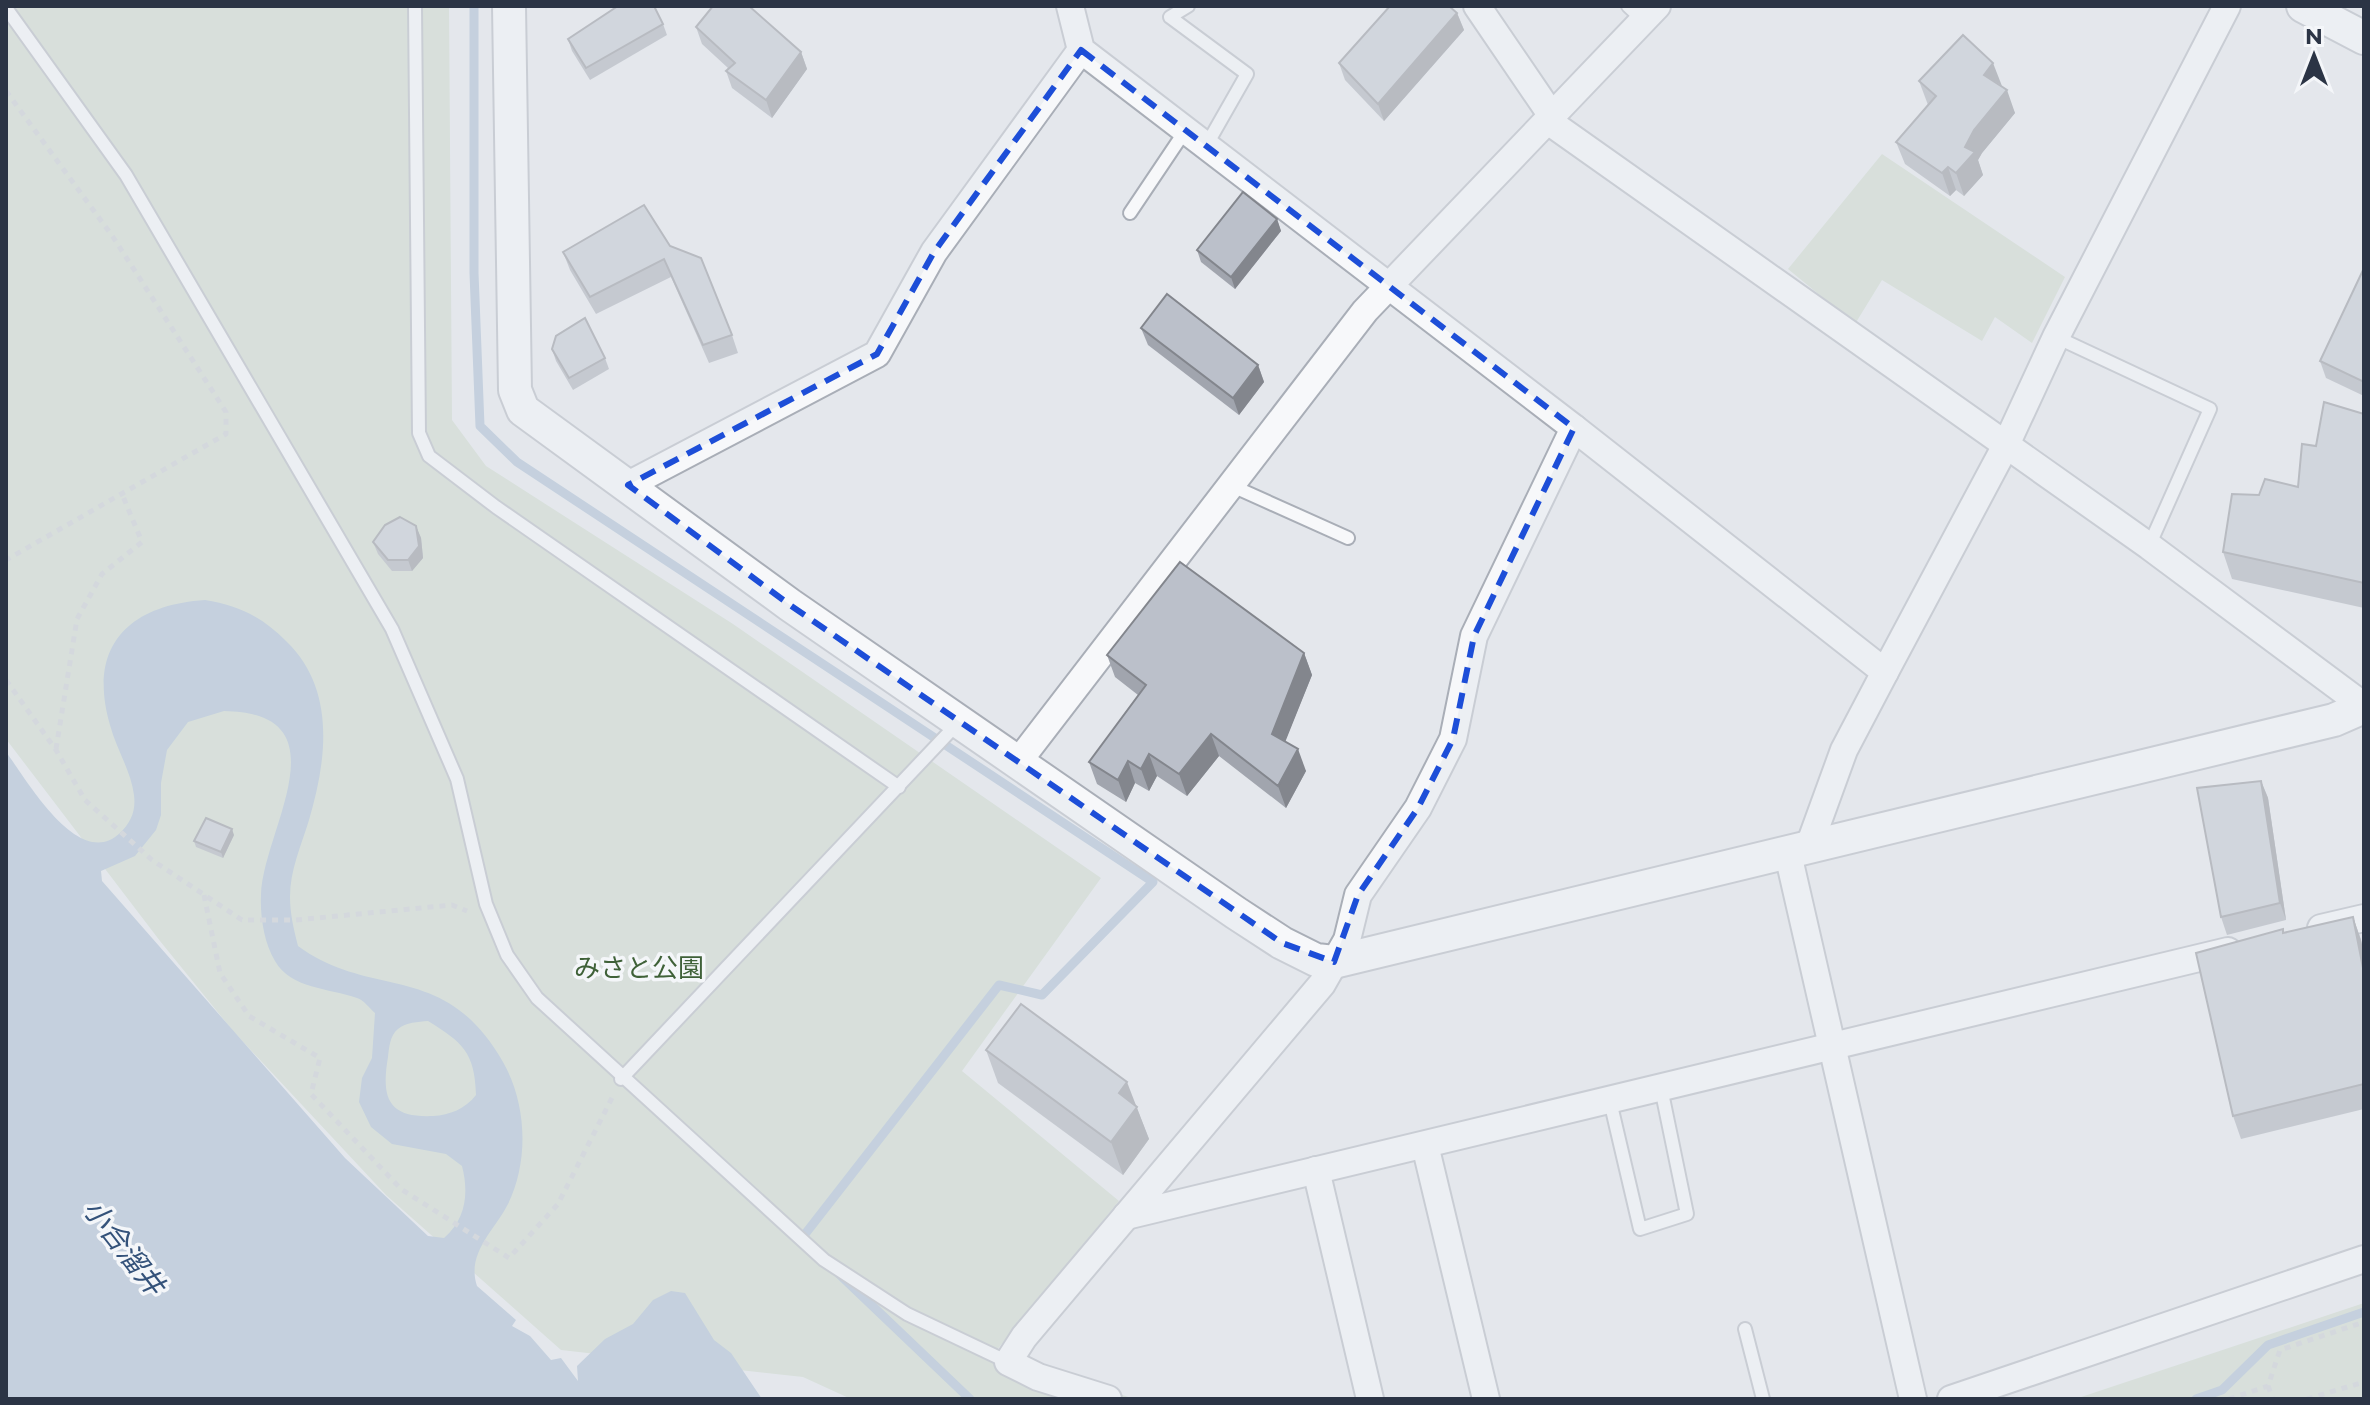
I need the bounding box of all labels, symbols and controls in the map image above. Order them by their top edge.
north arrow [2274,16,2354,96]
text: N [2305,23,2323,50]
park label: みさと公園 [574,952,704,984]
water label: 小合溜井 [76,1192,174,1304]

